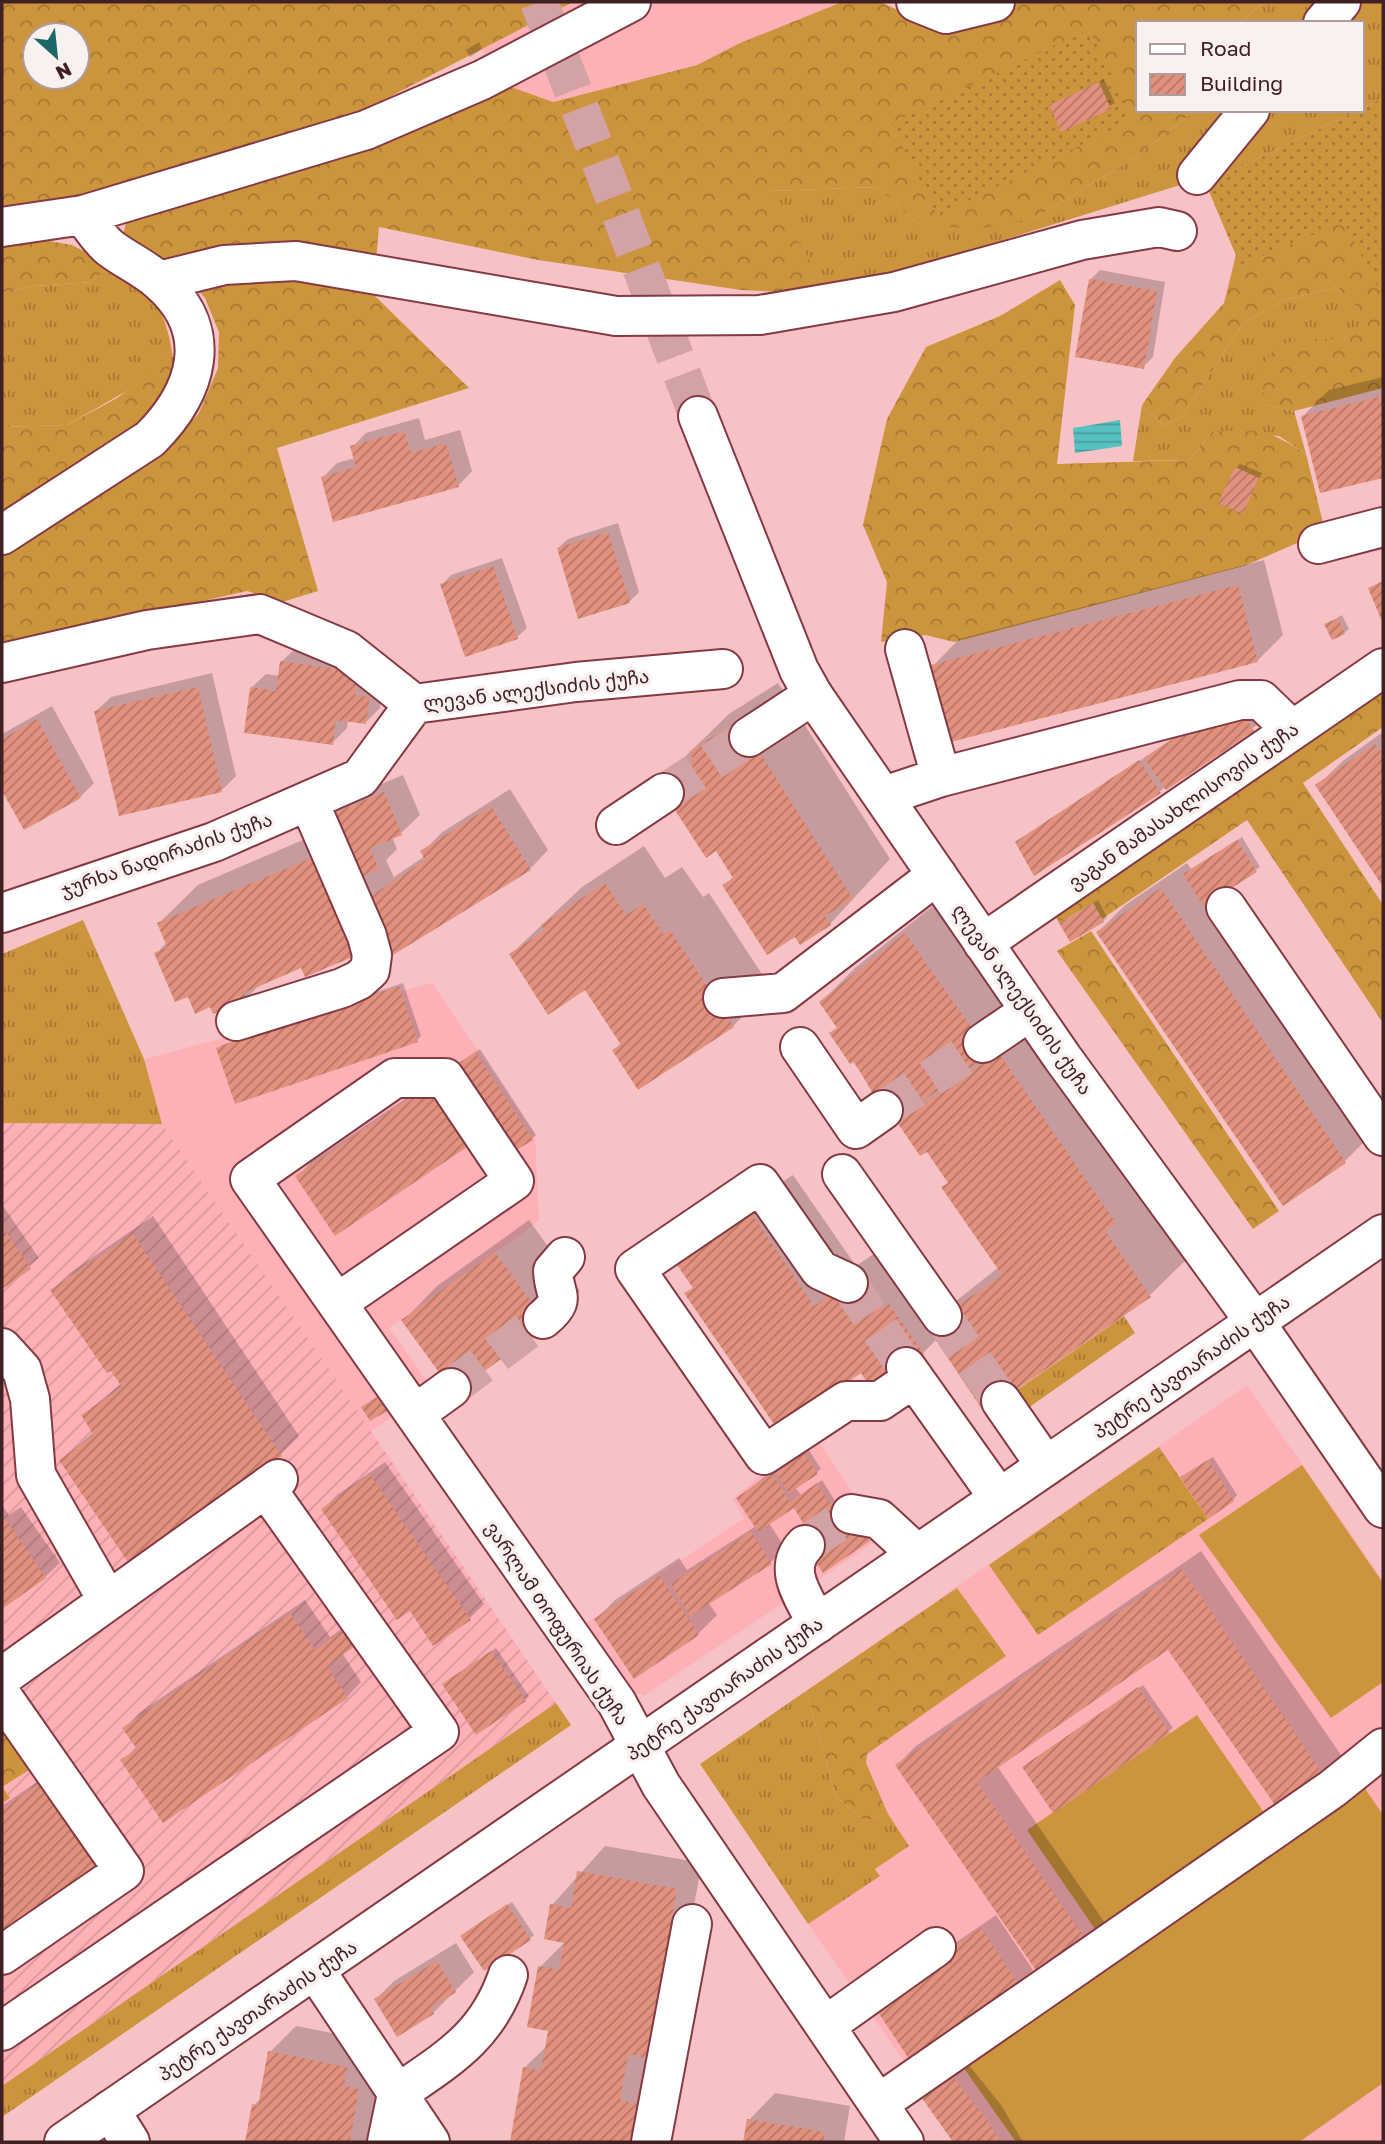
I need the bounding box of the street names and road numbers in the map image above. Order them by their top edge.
street label: ლევან ალექსიძის ქუჩა [422,664,651,716]
street label: ვაგან მამასახლისოვის ქუჩა [1063,716,1304,895]
street label: ჯურხა ნადირაძის ქუჩა [57,807,276,903]
street label: ლევან ალექსიძის ქუჩა [947,899,1098,1100]
street label: პეტრე ქავთარაძის ქუჩა [1088,1289,1295,1444]
street label: ვარლამ თოფურიას ქუჩა [480,1517,635,1730]
street label: პეტრე ქავთარაძის ქუჩა [621,1611,828,1766]
street label: პეტრე ქავთარაძის ქუჩა [153,1935,362,2086]

